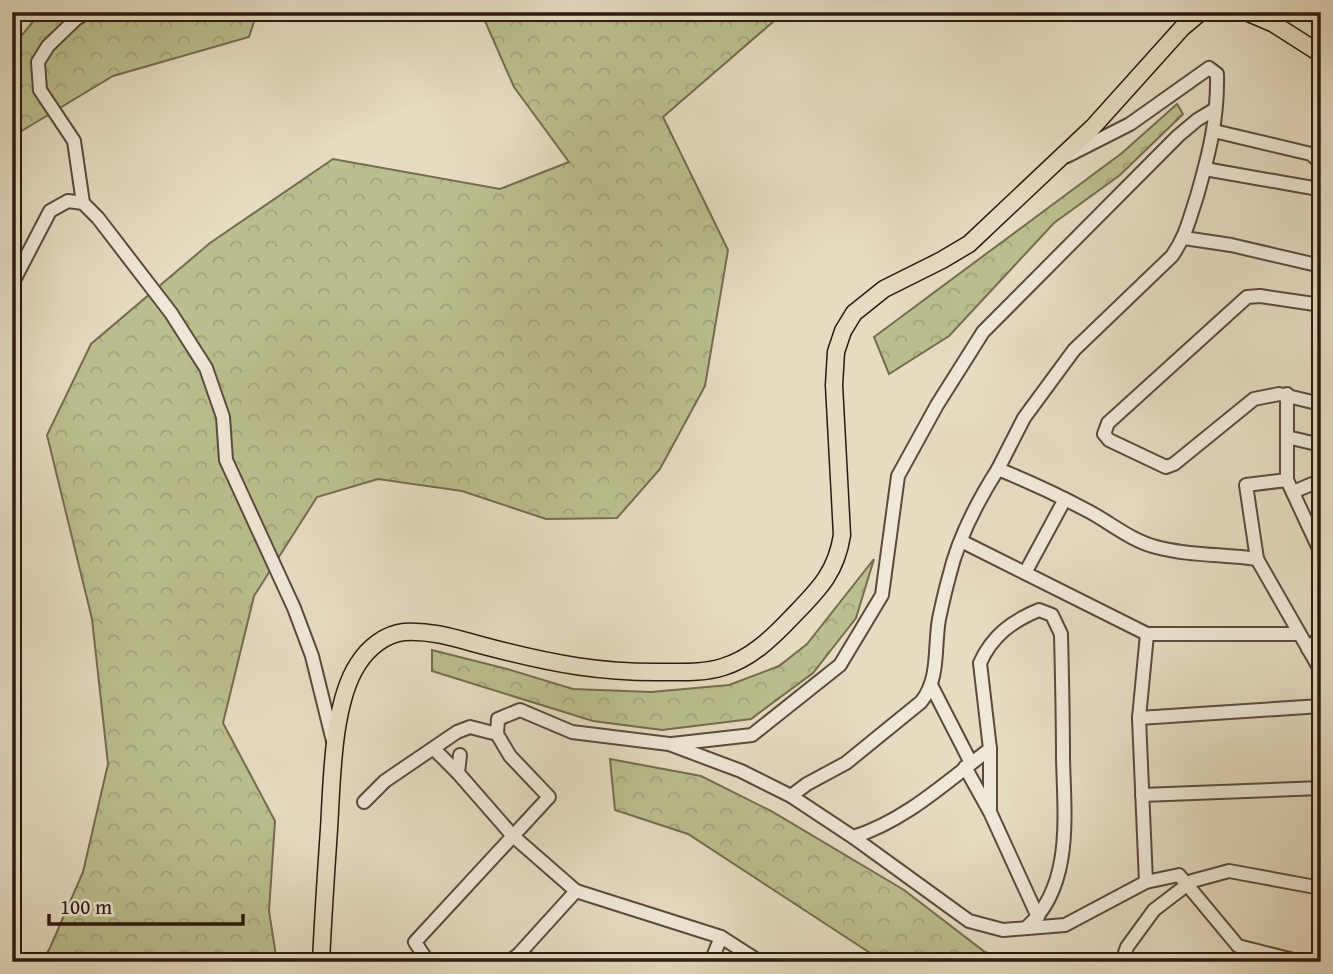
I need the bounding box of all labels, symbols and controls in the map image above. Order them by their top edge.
scale bar [49,883,243,927]
text: 100 m [60,891,112,922]

